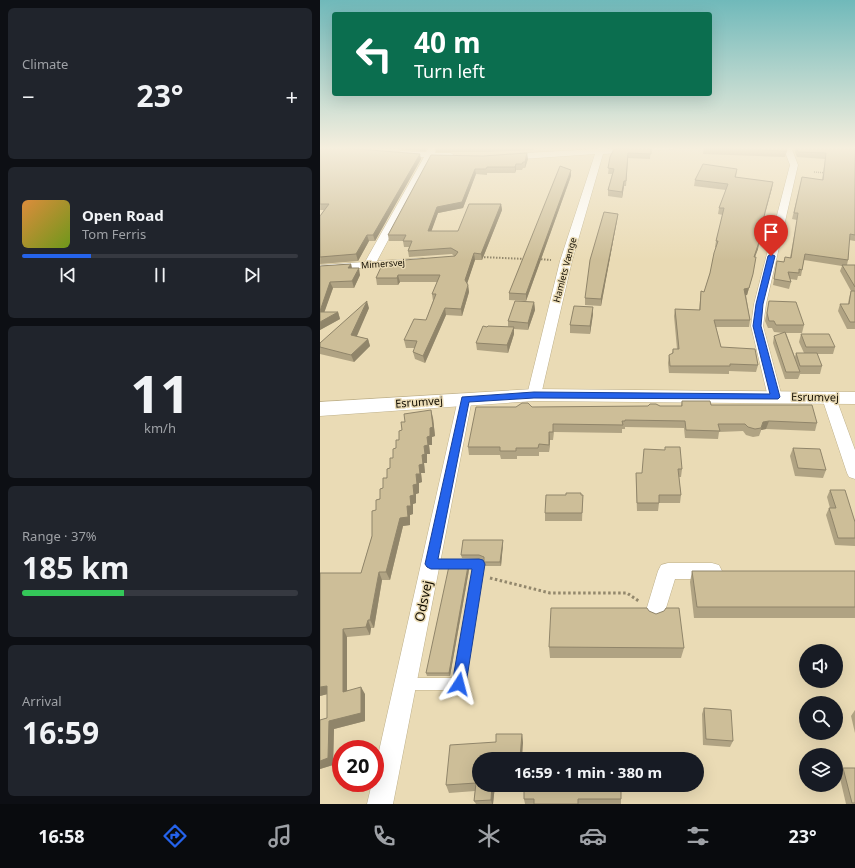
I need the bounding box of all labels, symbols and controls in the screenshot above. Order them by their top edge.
text: 40 m [414,23,481,61]
icon: left [348,28,400,80]
text: Climate [22,55,68,73]
text: Turn left [414,59,485,83]
text: 23° [136,75,184,116]
text: − [22,81,35,111]
text: + [285,81,298,111]
text: Open Road [82,205,164,225]
pin [754,215,788,256]
icon: arrive [760,221,782,243]
text: Tom Ferris [82,225,146,243]
street label: Hamlets Vænge [550,236,579,304]
street label: Mimersvej [361,255,405,272]
icon: previous [57,264,79,286]
icon: pause [149,264,171,286]
icon: next [241,264,263,286]
text: 11 [130,357,190,428]
street label: Esrumvej [791,389,839,404]
street label: Esrumvej [395,392,443,411]
text: km/h [144,419,176,437]
text: Range · 37% [22,527,97,545]
text: 185 km [22,547,129,588]
street label: Odsvej [410,579,436,623]
map controls [799,644,843,792]
button: sound [799,644,843,688]
position arrow [438,663,480,705]
text: Arrival [22,692,62,710]
button: search [799,696,843,740]
text: 16:59 [22,712,99,753]
speed limit sign: 20 [332,740,384,792]
button: layers [799,748,843,792]
text: 16:59 · 1 min · 380 m [514,762,662,782]
icon: directions [161,822,189,850]
icon: music [266,822,294,850]
icon: phone [370,822,398,850]
icon: climate [475,822,503,850]
icon: car [579,822,607,850]
icon: filters [684,822,712,850]
text: 16:58 [38,824,85,848]
text: 23° [788,824,817,848]

